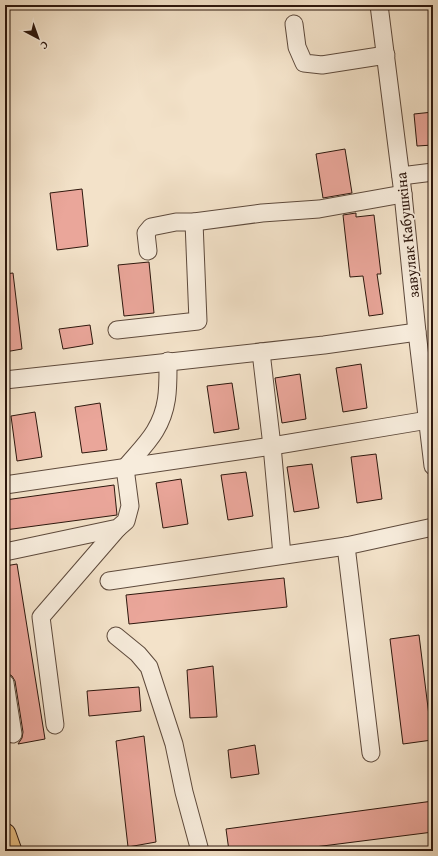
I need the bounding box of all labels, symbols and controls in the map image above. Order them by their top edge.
north arrow [18,18,58,58]
text: С [37,37,52,54]
street label: завулак Кабушкіна [390,170,424,299]

